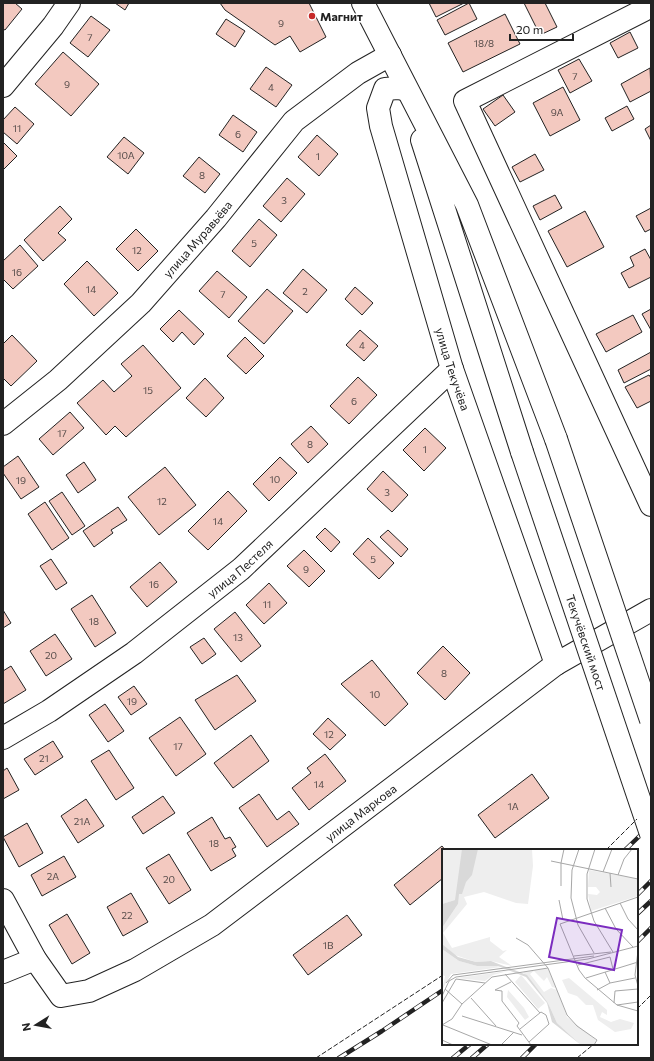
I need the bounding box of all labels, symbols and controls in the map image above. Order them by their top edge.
place label: Магнит [320,9,363,23]
marker: Магнит [307,11,317,21]
scale bar [510,16,573,42]
house number: 9 [278,17,284,29]
text: 20 m [516,22,543,36]
house number: 7 [87,31,93,43]
house number: 18/8 [474,37,494,49]
house number: 7 [572,70,578,82]
house number: 9 [64,78,70,90]
house number: 4 [268,81,274,93]
house number: 9А [551,106,563,118]
house number: 11 [13,122,21,134]
house number: 6 [235,128,241,140]
house number: 10А [117,149,135,161]
house number: 1 [316,150,320,162]
house number: 8 [199,169,205,181]
house number: 3 [281,194,287,206]
street label: улица Муравьёва [160,198,234,280]
house number: 5 [251,237,257,249]
house number: 12 [132,244,142,256]
house number: 16 [12,266,22,278]
house number: 14 [86,283,96,295]
house number: 2 [302,285,308,297]
house number: 7 [220,288,226,300]
street label: улица Текучёва [433,326,473,412]
house number: 4 [359,339,365,351]
house number: 15 [143,384,153,396]
house number: 6 [351,395,357,407]
house number: 17 [57,427,67,439]
house number: 8 [307,438,313,450]
house number: 1 [423,443,427,455]
house number: 10 [270,473,280,485]
house number: 19 [16,474,26,486]
house number: 3 [384,486,390,498]
house number: 12 [157,495,167,507]
house number: 14 [213,515,223,527]
street label: улица Пестеля [204,536,275,600]
house number: 5 [370,553,376,565]
house number: 9 [303,563,309,575]
house number: 16 [149,578,159,590]
street label: Текучёвский мост [564,593,609,693]
house number: 11 [263,598,271,610]
house number: 18 [89,615,99,627]
house number: 13 [233,631,243,643]
house number: 20 [45,649,57,661]
house number: 8 [441,667,447,679]
house number: 10 [370,688,380,700]
house number: 19 [127,695,137,707]
house number: 12 [324,728,334,740]
house number: 17 [173,740,183,752]
house number: 21 [39,752,49,764]
house number: 14 [314,778,324,790]
street label: улица Маркова [322,781,399,844]
house number: 1А [507,800,519,812]
house number: 21А [74,815,90,827]
house number: 18 [209,837,219,849]
inset map [442,849,638,1045]
house number: 2А [47,870,59,882]
house number: 20 [163,873,175,885]
house number: 22 [121,909,133,921]
house number: 1В [323,939,334,951]
north arrow [16,1005,56,1045]
text: N [19,1022,33,1032]

